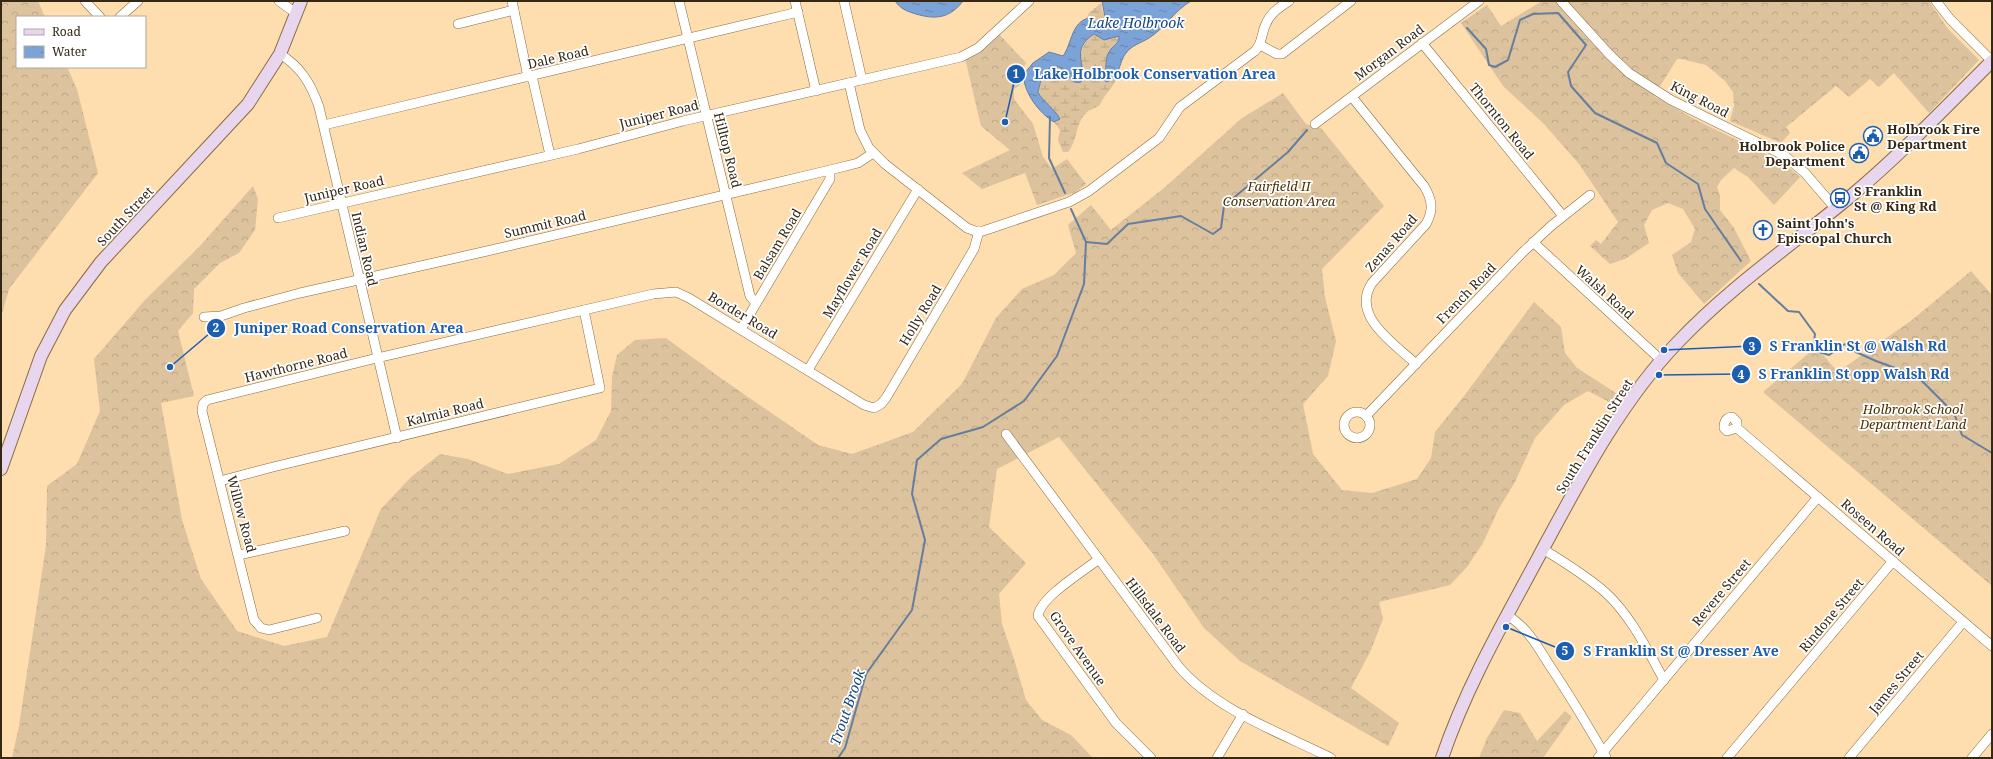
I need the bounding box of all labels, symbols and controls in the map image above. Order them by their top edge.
water label: Lake Holbrook [1087,13,1185,32]
legend [16,16,146,68]
street label: Morgan Road [1350,20,1428,84]
text: Road [52,23,82,40]
street label: Dale Road [526,41,590,73]
text: Water [52,43,87,60]
callout: Lake Holbrook Conservation Area [1006,61,1284,87]
text: Lake Holbrook Conservation Area [1034,64,1276,83]
text: 1 [1013,65,1020,82]
street label: King Road [1668,77,1732,121]
street label: Thornton Road [1466,79,1538,163]
street label: Juniper Road [616,95,701,133]
street label: Hilltop Road [710,110,746,190]
place label: Holbrook Fire Department [1887,120,1980,153]
public building icon: Holbrook Fire Department [1862,125,1884,147]
place label: Holbrook Police Department [1739,137,1845,170]
public building icon: Holbrook Police Department [1848,142,1870,164]
street label: Juniper Road [301,171,386,207]
park label: Fairfield II Conservation Area [1223,177,1336,210]
street label: South Street [93,182,158,250]
place label: S Franklin St @ King Rd [1854,182,1937,215]
bus stop icon: S Franklin St @ King Rd [1829,187,1851,209]
street label: Balsam Road [749,205,805,283]
street label: Summit Road [502,206,588,242]
street label: Indian Road [348,210,382,288]
street label: Zenas Road [1361,210,1421,276]
place label: Saint John's Episcopal Church [1777,214,1892,247]
church icon: Saint John's Episcopal Church [1752,219,1774,241]
street label: Mayflower Road [818,225,886,321]
street label: French Road [1432,259,1500,327]
street label: Walsh Road [1572,261,1638,323]
street label: Holly Road [895,281,945,349]
street label: Border Road [705,287,781,343]
callout: Juniper Road Conservation Area [206,315,471,341]
text: Juniper Road Conservation Area [233,318,464,337]
text: 2 [213,319,220,336]
callout: S Franklin St @ Walsh Rd [1742,333,1955,359]
text: S Franklin St @ Walsh Rd [1769,336,1947,355]
text: 3 [1749,338,1756,355]
street label: Hawthorne Road [243,344,349,386]
callout: S Franklin St opp Walsh Rd [1731,361,1958,387]
text: S Franklin St opp Walsh Rd [1759,364,1949,383]
text: 4 [1738,366,1745,383]
street label: South Franklin Street [1551,375,1637,497]
street label: Kalmia Road [405,394,485,430]
park label: Holbrook School Department Land [1859,400,1967,433]
street label: Willow Road [223,473,261,555]
street label: Roseen Road [1837,494,1909,560]
street label: Revere Street [1688,554,1755,629]
street label: Hillsdale Road [1122,574,1190,656]
street label: Rindone Street [1795,574,1868,656]
street label: Grove Avenue [1046,607,1110,689]
callout: S Franklin St @ Dresser Ave [1555,638,1786,664]
text: S Franklin St @ Dresser Ave [1583,641,1779,660]
text: 5 [1562,642,1569,659]
street label: James Street [1864,647,1928,718]
water label: Trout Brook [825,665,869,748]

